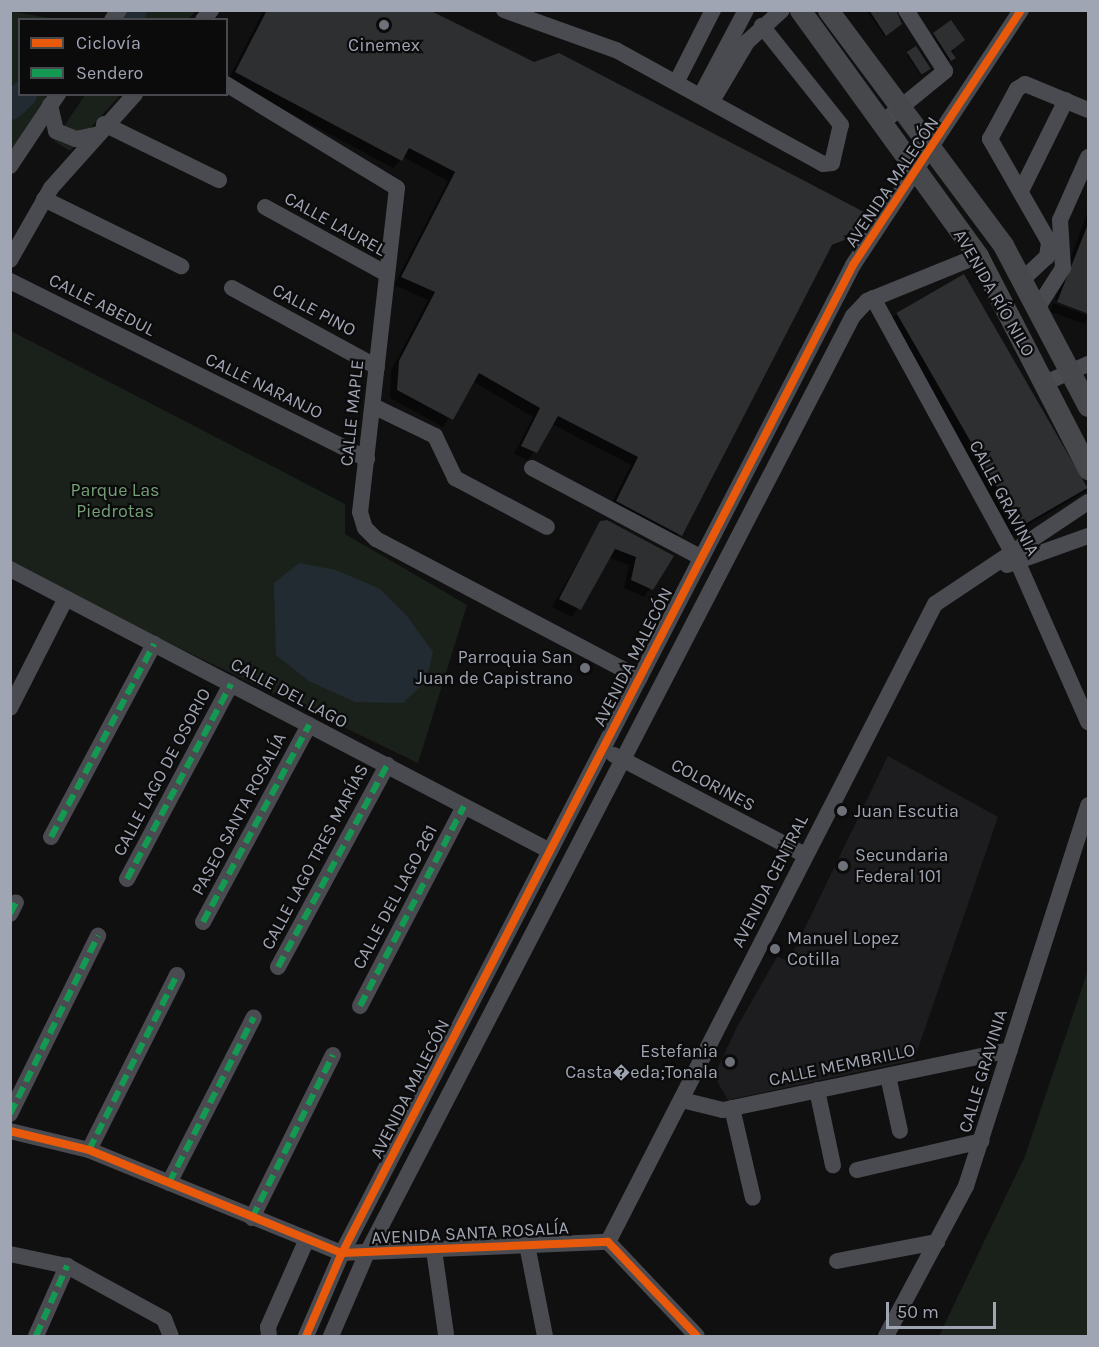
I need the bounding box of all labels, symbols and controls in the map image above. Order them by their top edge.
legend [18,18,228,96]
marker: Cinemex [377,18,391,32]
text: Ciclovía [76,32,141,54]
place label: Cinemex [348,34,420,56]
text: Sendero [76,62,143,84]
street label: AVENIDA MALECÓN [840,113,944,251]
street label: CALLE LAUREL [280,187,390,261]
street label: AVENIDA RÍO NILO [949,226,1039,360]
street label: CALLE ABEDUL [45,269,159,341]
street label: CALLE PINO [269,279,359,341]
street label: CALLE NARANJO [202,348,326,424]
street label: CALLE MAPLE [336,359,368,467]
street label: CALLE GRAVINIA [964,436,1044,560]
park label: Parque Las Piedrotas [70,480,160,522]
street label: AVENIDA MALECÓN [589,584,677,730]
place label: Parroquia San Juan de Capistrano [415,647,573,690]
street label: CALLE DEL LAGO [227,653,351,733]
marker: Parroquia San Juan de Capistrano [578,661,592,675]
street label: CALLE LAGO DE OSORIO [109,684,215,860]
street label: PASEO SANTA ROSALÍA [187,729,291,899]
street label: COLORINES [667,754,759,816]
street label: CALLE LAGO TRES MARÍAS [257,761,373,953]
place label: Juan Escutia [854,800,959,822]
marker: Juan Escutia [835,804,849,818]
street label: AVENIDA CENTRAL [727,811,813,951]
street label: CALLE DEL LAGO 261 [348,821,442,973]
place label: Secundaria Federal 101 [855,845,949,888]
marker: Secundaria Federal 101 [836,859,850,873]
place label: Manuel Lopez Cotilla [787,928,899,970]
marker: Manuel Lopez Cotilla [768,942,782,956]
street label: CALLE GRAVINIA [954,1007,1012,1135]
street label: AVENIDA MALECÓN [366,1016,454,1162]
street label: CALLE MEMBRILLO [767,1039,917,1091]
place label: Estefania Casta�eda;Tonala [565,1041,718,1084]
marker: Estefania Casta�eda;Tonala [723,1055,737,1069]
street label: AVENIDA SANTA ROSALÍA [371,1217,569,1249]
scale bar [889,1290,998,1328]
text: 50 m [897,1301,939,1323]

